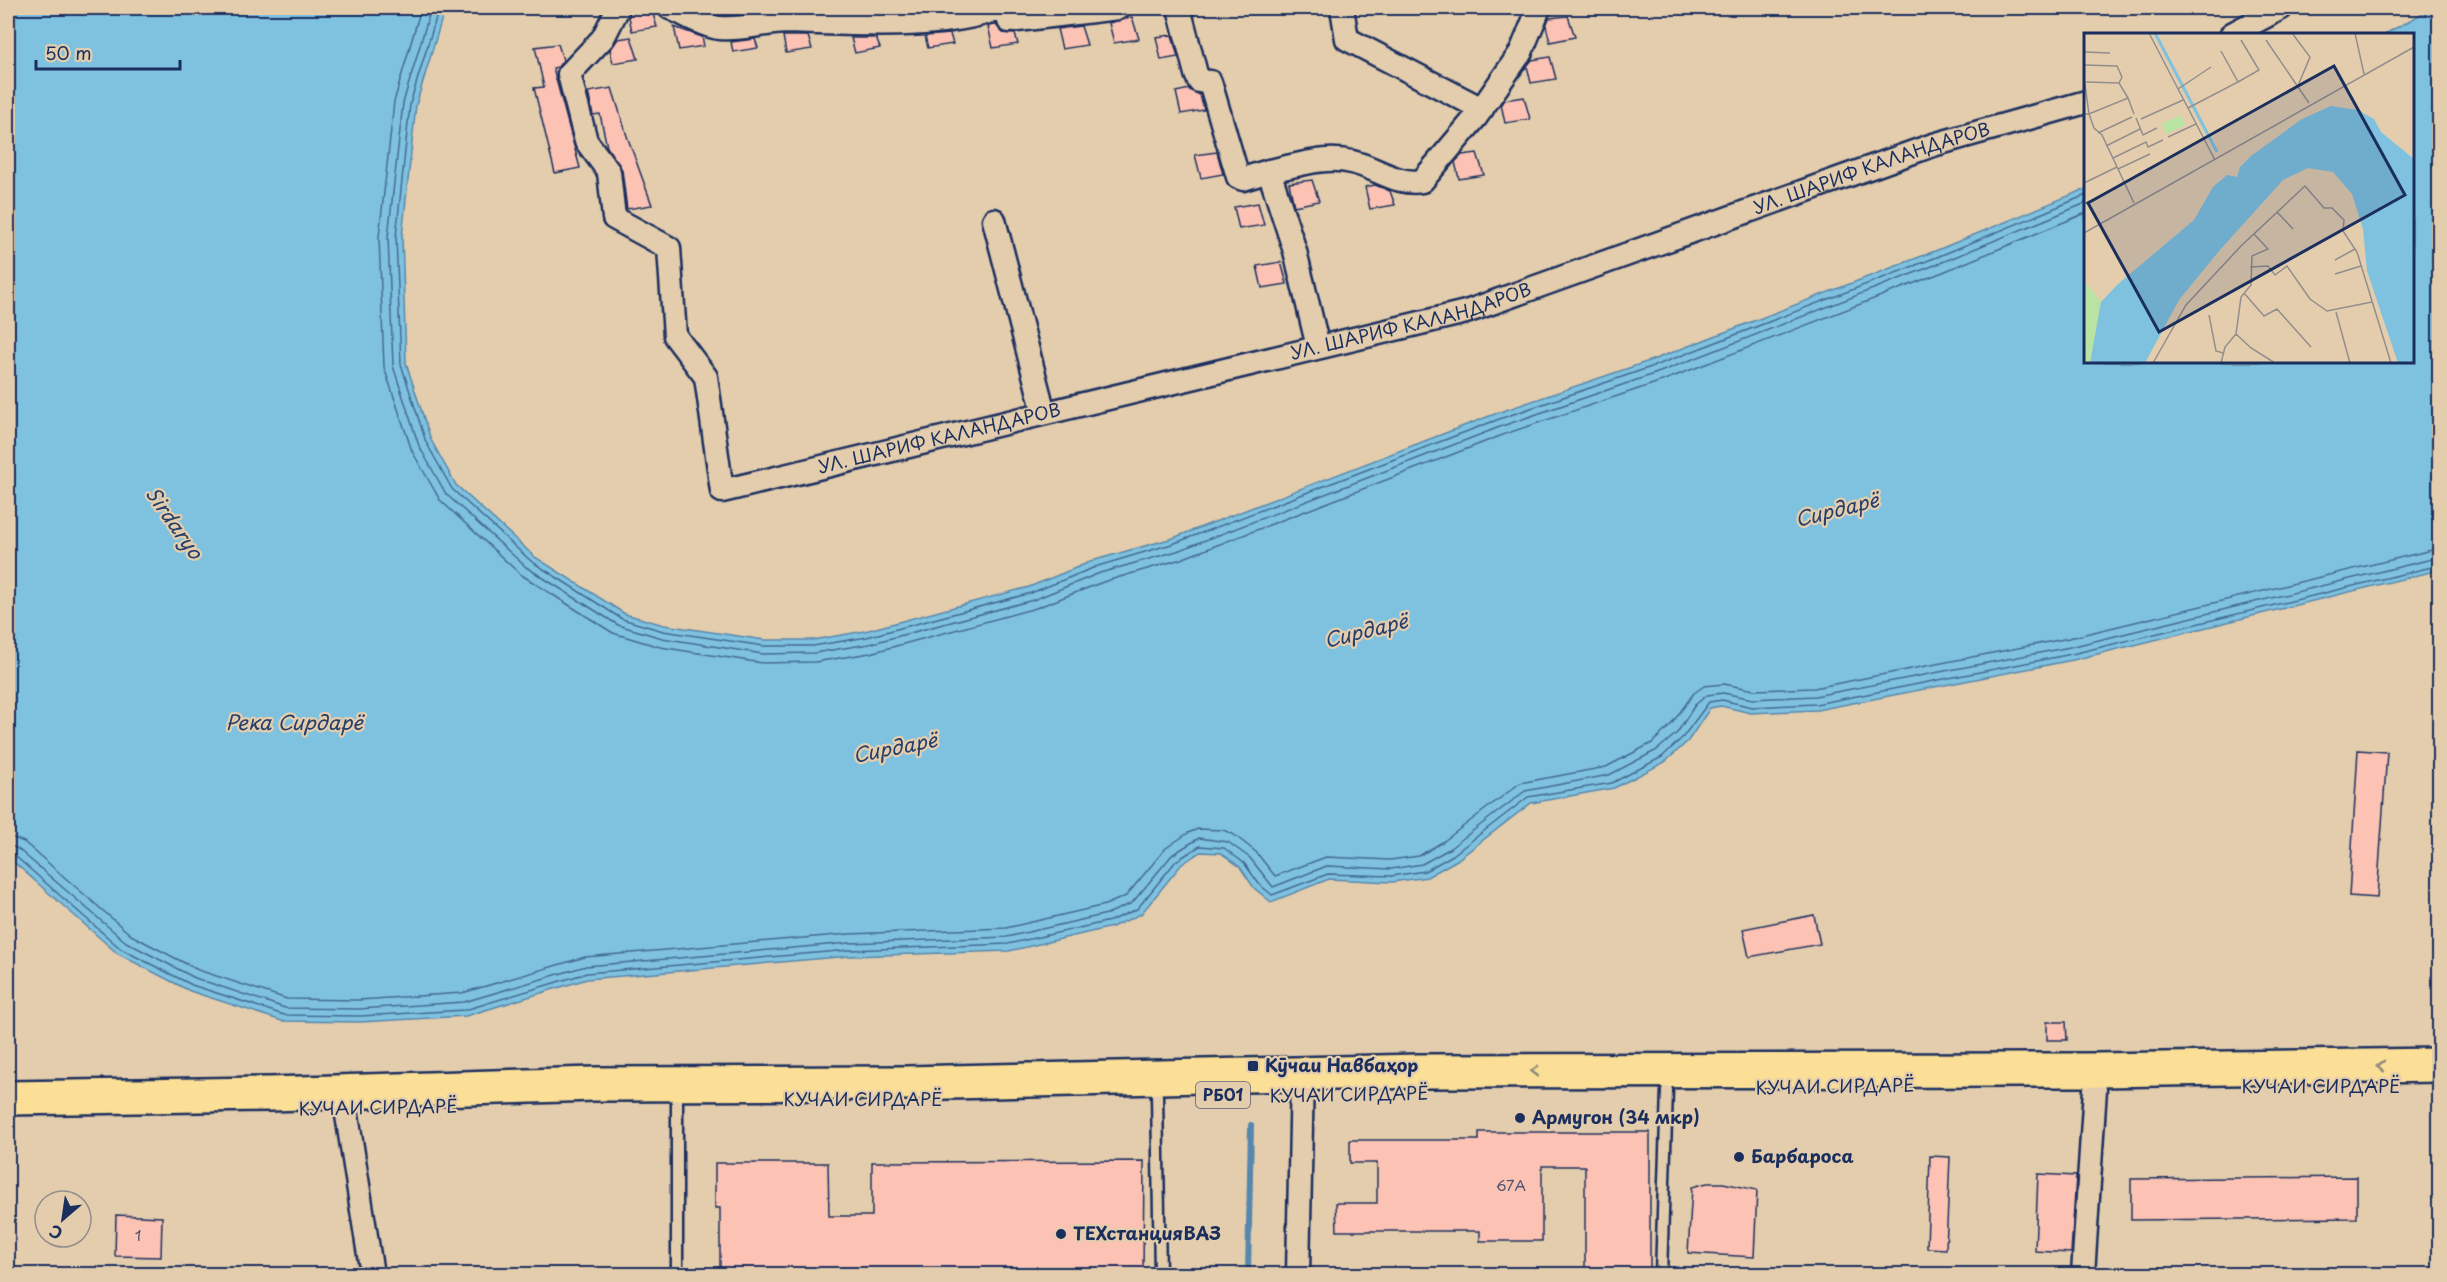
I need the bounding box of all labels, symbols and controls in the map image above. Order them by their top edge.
scale bar [36,33,180,71]
inset map [2084,33,2414,363]
text: 50 m [45,39,92,66]
street label: УЛ. ШАРИФ КАЛАНДАРОВ [1749,115,1993,220]
street label: УЛ. ШАРИФ КАЛАНДАРОВ [1287,275,1535,366]
street label: УЛ. ШАРИФ КАЛАНДАРОВ [815,395,1063,479]
water label: Sirdaryo [139,480,212,566]
water label: Сирдарё [1792,483,1885,534]
water label: Сирдарё [1321,604,1414,655]
water label: Река Сирдарё [225,707,366,737]
water label: Сирдарё [850,724,942,770]
place label: Кӯчаи Навбаҳор [1265,1051,1418,1078]
marker: Кӯчаи Навбаҳор [1246,1059,1260,1073]
one-way arrow [2377,1059,2386,1072]
one-way arrow [1531,1065,1540,1077]
street label: КУЧАИ СИРДАРЁ [1755,1071,1915,1100]
street label: КУЧАИ СИРДАРЁ [2242,1072,2400,1099]
street label: КУЧАИ СИРДАРЁ [1269,1079,1429,1108]
road number: РБ01 [1196,1082,1250,1108]
street label: КУЧАИ СИРДАРЁ [784,1085,942,1112]
street label: КУЧАИ СИРДАРЁ [298,1092,458,1121]
place label: Армугон (34 мкр) [1532,1103,1700,1130]
marker: Армугон (34 мкр) [1513,1111,1527,1125]
place label: Барбароса [1751,1142,1854,1169]
marker: Барбароса [1732,1150,1746,1164]
house number: 67А [1496,1173,1526,1196]
north arrow [33,1189,93,1249]
place label: ТЕХстанцияВАЗ [1073,1219,1221,1246]
text: С [44,1220,66,1246]
house number: 1 [135,1223,141,1246]
marker: ТЕХстанцияВАЗ [1054,1227,1068,1241]

